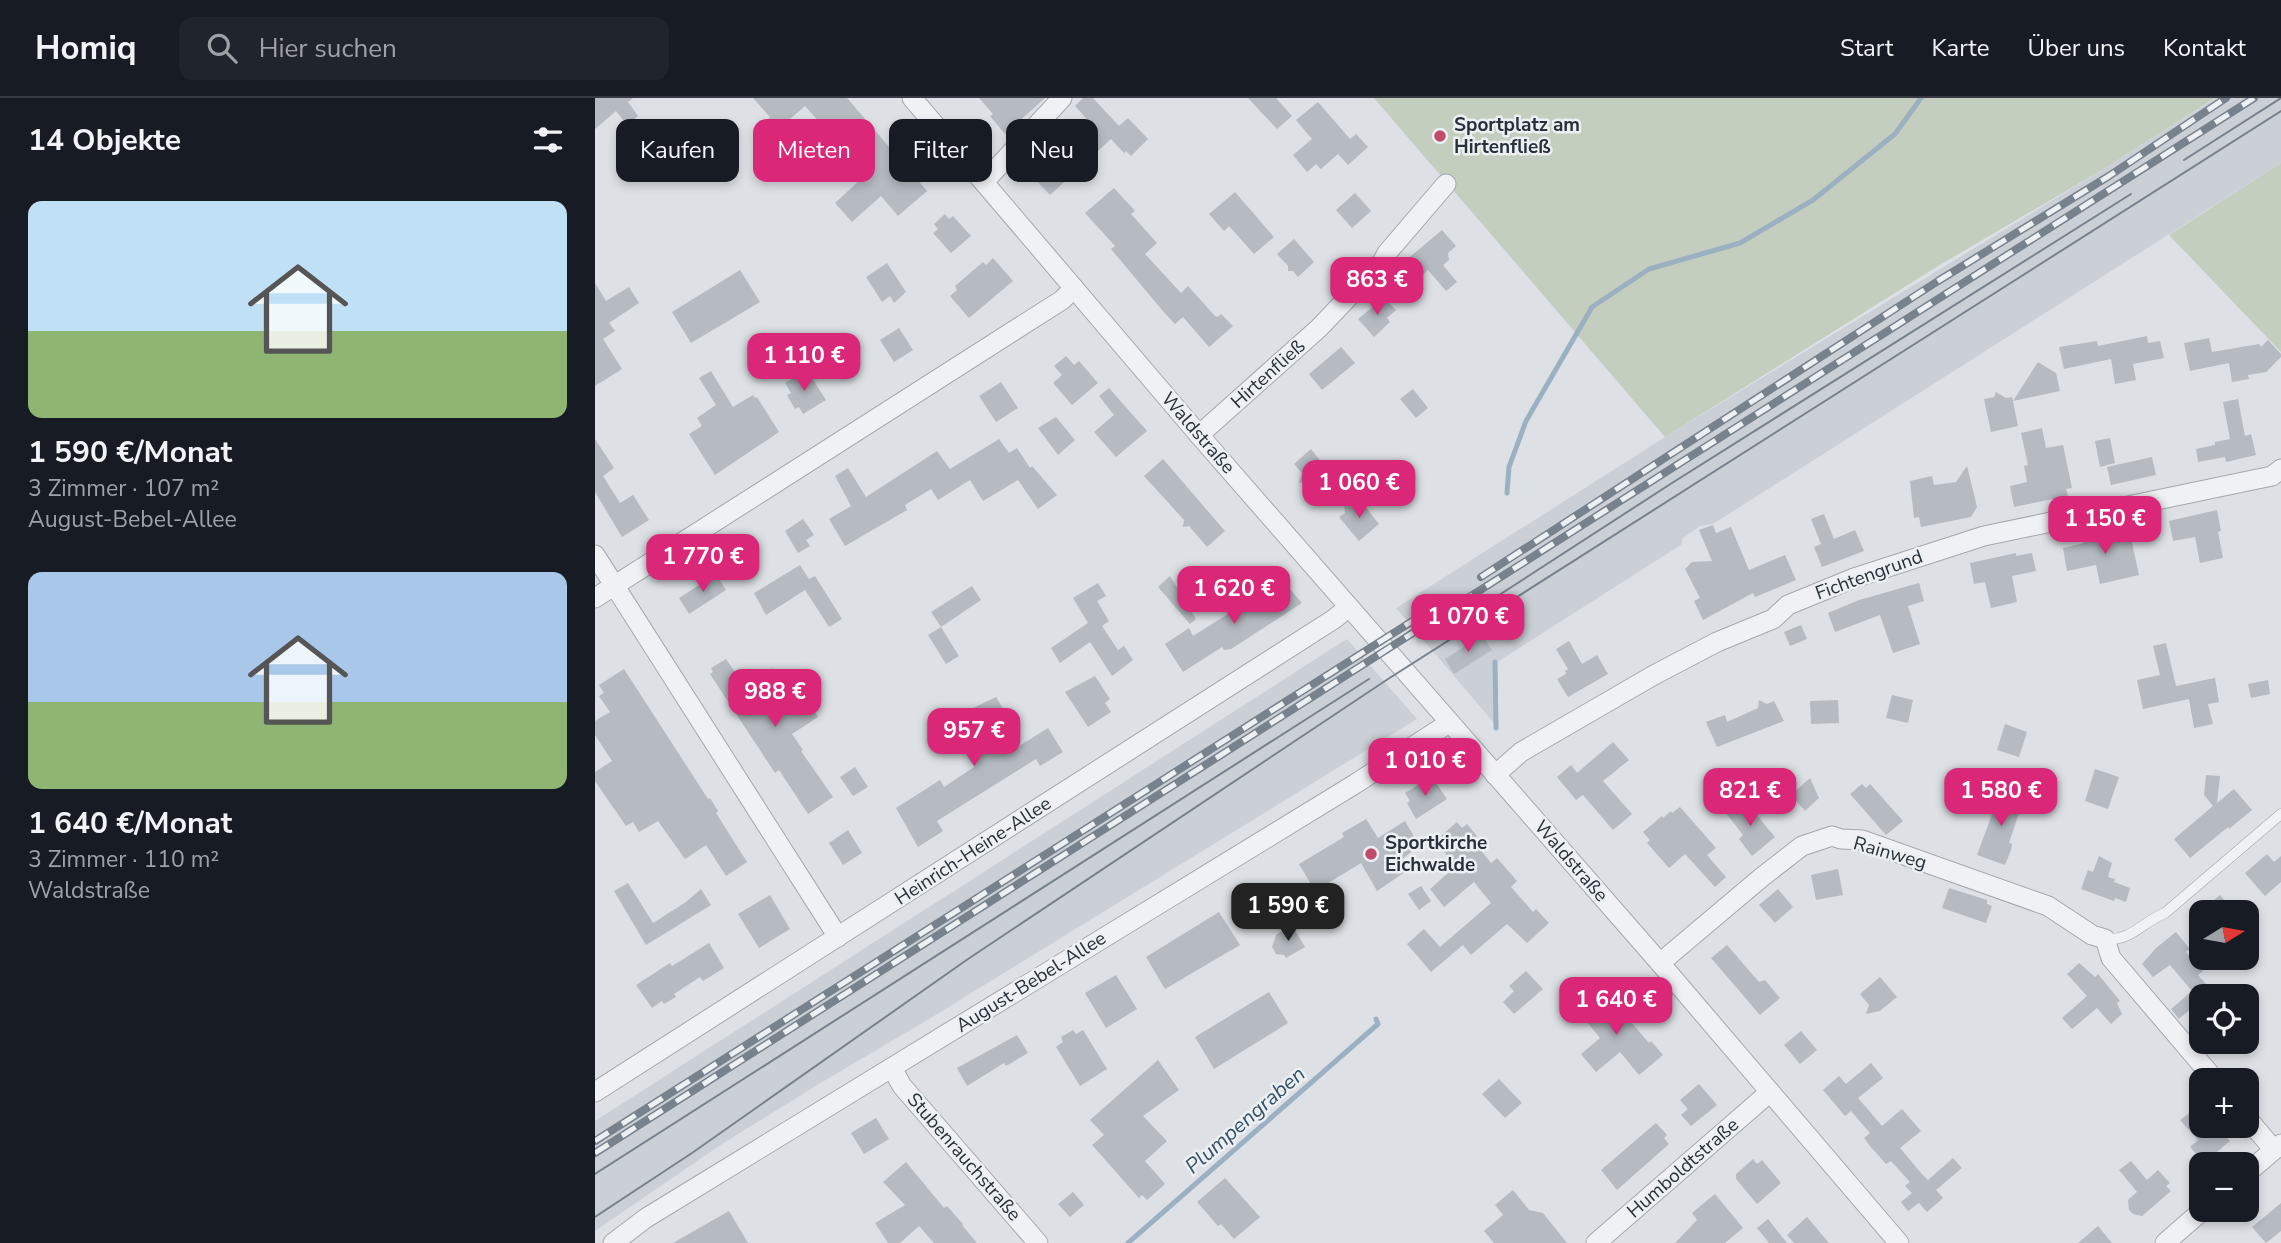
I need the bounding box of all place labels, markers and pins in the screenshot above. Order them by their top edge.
place label: Sportplatz am Hirtenfließ [1454,112,1580,160]
marker: Sportplatz am Hirtenfließ [1432,128,1448,144]
pin: 863 € [1328,258,1426,317]
pin: 1 110 € [739,334,869,393]
pin: 1 060 € [1294,460,1424,520]
pin: 1 150 € [2040,496,2170,556]
pin: 1 770 € [638,534,768,594]
pin: 1 620 € [1169,566,1299,626]
pin: 1 070 € [1403,594,1533,654]
pin: 988 € [726,670,824,729]
pin: 957 € [925,708,1023,768]
pin: 1 010 € [1360,738,1490,798]
pin: 821 € [1701,768,1799,828]
pin: 1 580 € [1936,768,2066,828]
place label: Sportkirche Eichwalde [1385,830,1487,878]
marker: Sportkirche Eichwalde [1363,846,1379,862]
pin: 1 590 € [1223,884,1353,943]
pin: 1 640 € [1551,978,1681,1037]

